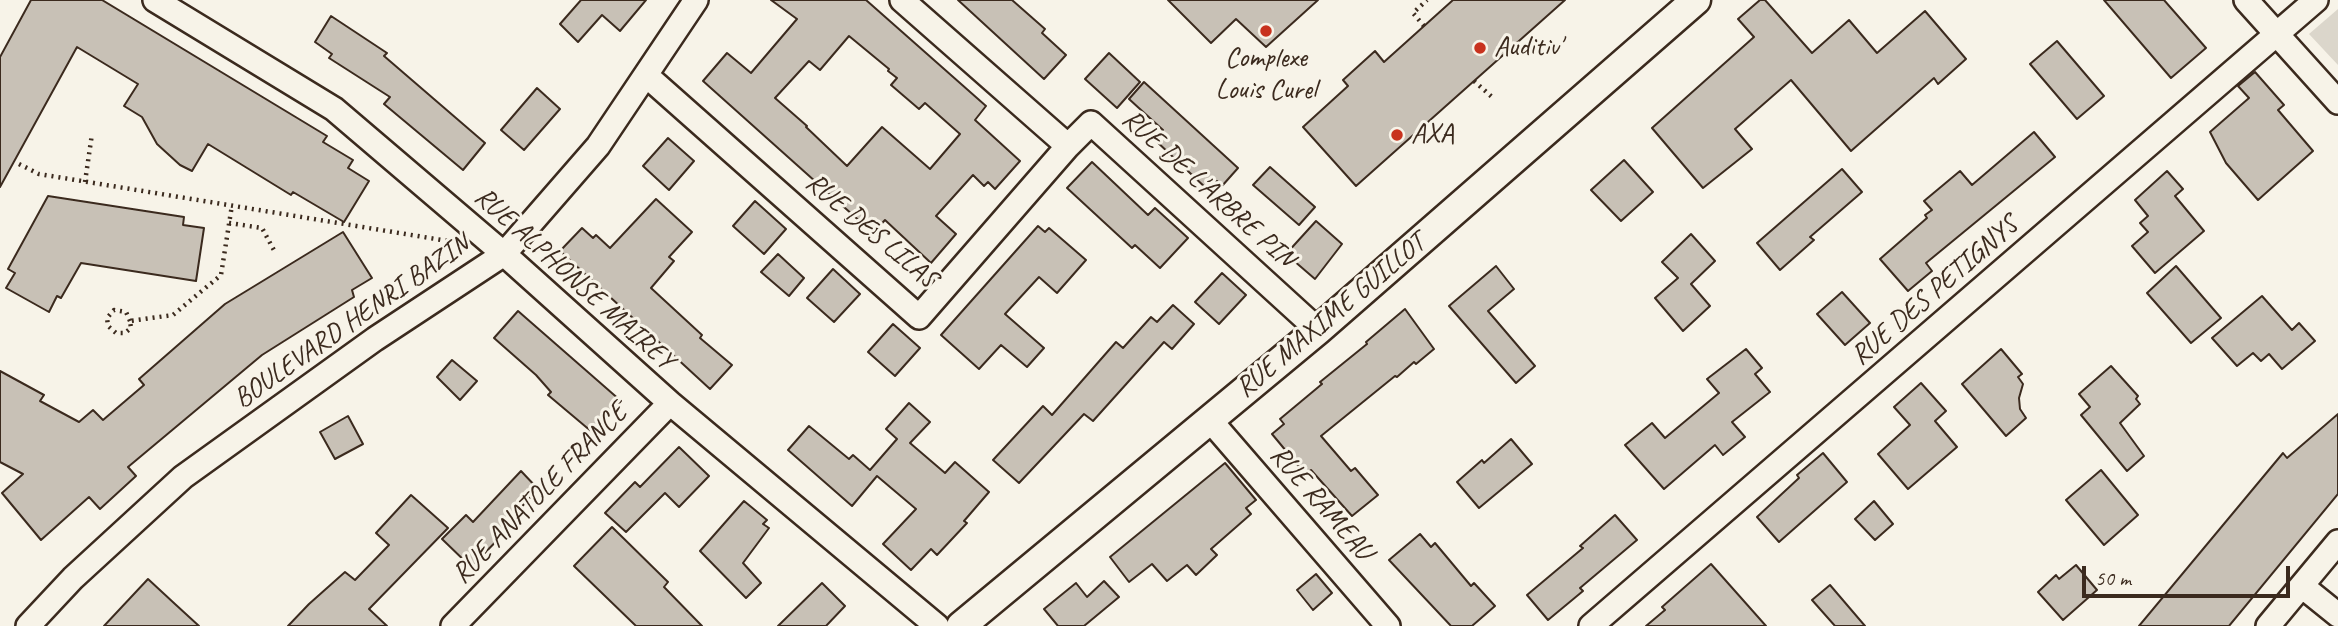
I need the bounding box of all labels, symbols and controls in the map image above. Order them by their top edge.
marker: Complexe Louis Curel [1258,23,1274,39]
place label: Auditiv' [1494,31,1561,65]
marker: Auditiv' [1472,40,1488,56]
place label: Complexe Louis Curel [1216,42,1316,108]
street label: RUE DE L'ARBRE PIN [1115,103,1301,275]
place label: AXA [1411,118,1454,152]
marker: AXA [1389,127,1405,143]
street label: RUE DES LILAS [798,166,944,296]
street label: RUE ALPHONSE MAIREY [467,180,681,378]
street label: RUE DES PETIGNYS [1844,209,2026,373]
street label: RUE MAXIME GUILLOT [1229,227,1433,405]
street label: BOULEVARD HENRI BAZIN [228,228,476,416]
street label: RUE ANATOLE FRANCE [445,397,635,591]
street label: RUE RAMEAU [1262,439,1380,567]
scale bar [2086,552,2294,596]
text: 50 m [2095,565,2131,591]

